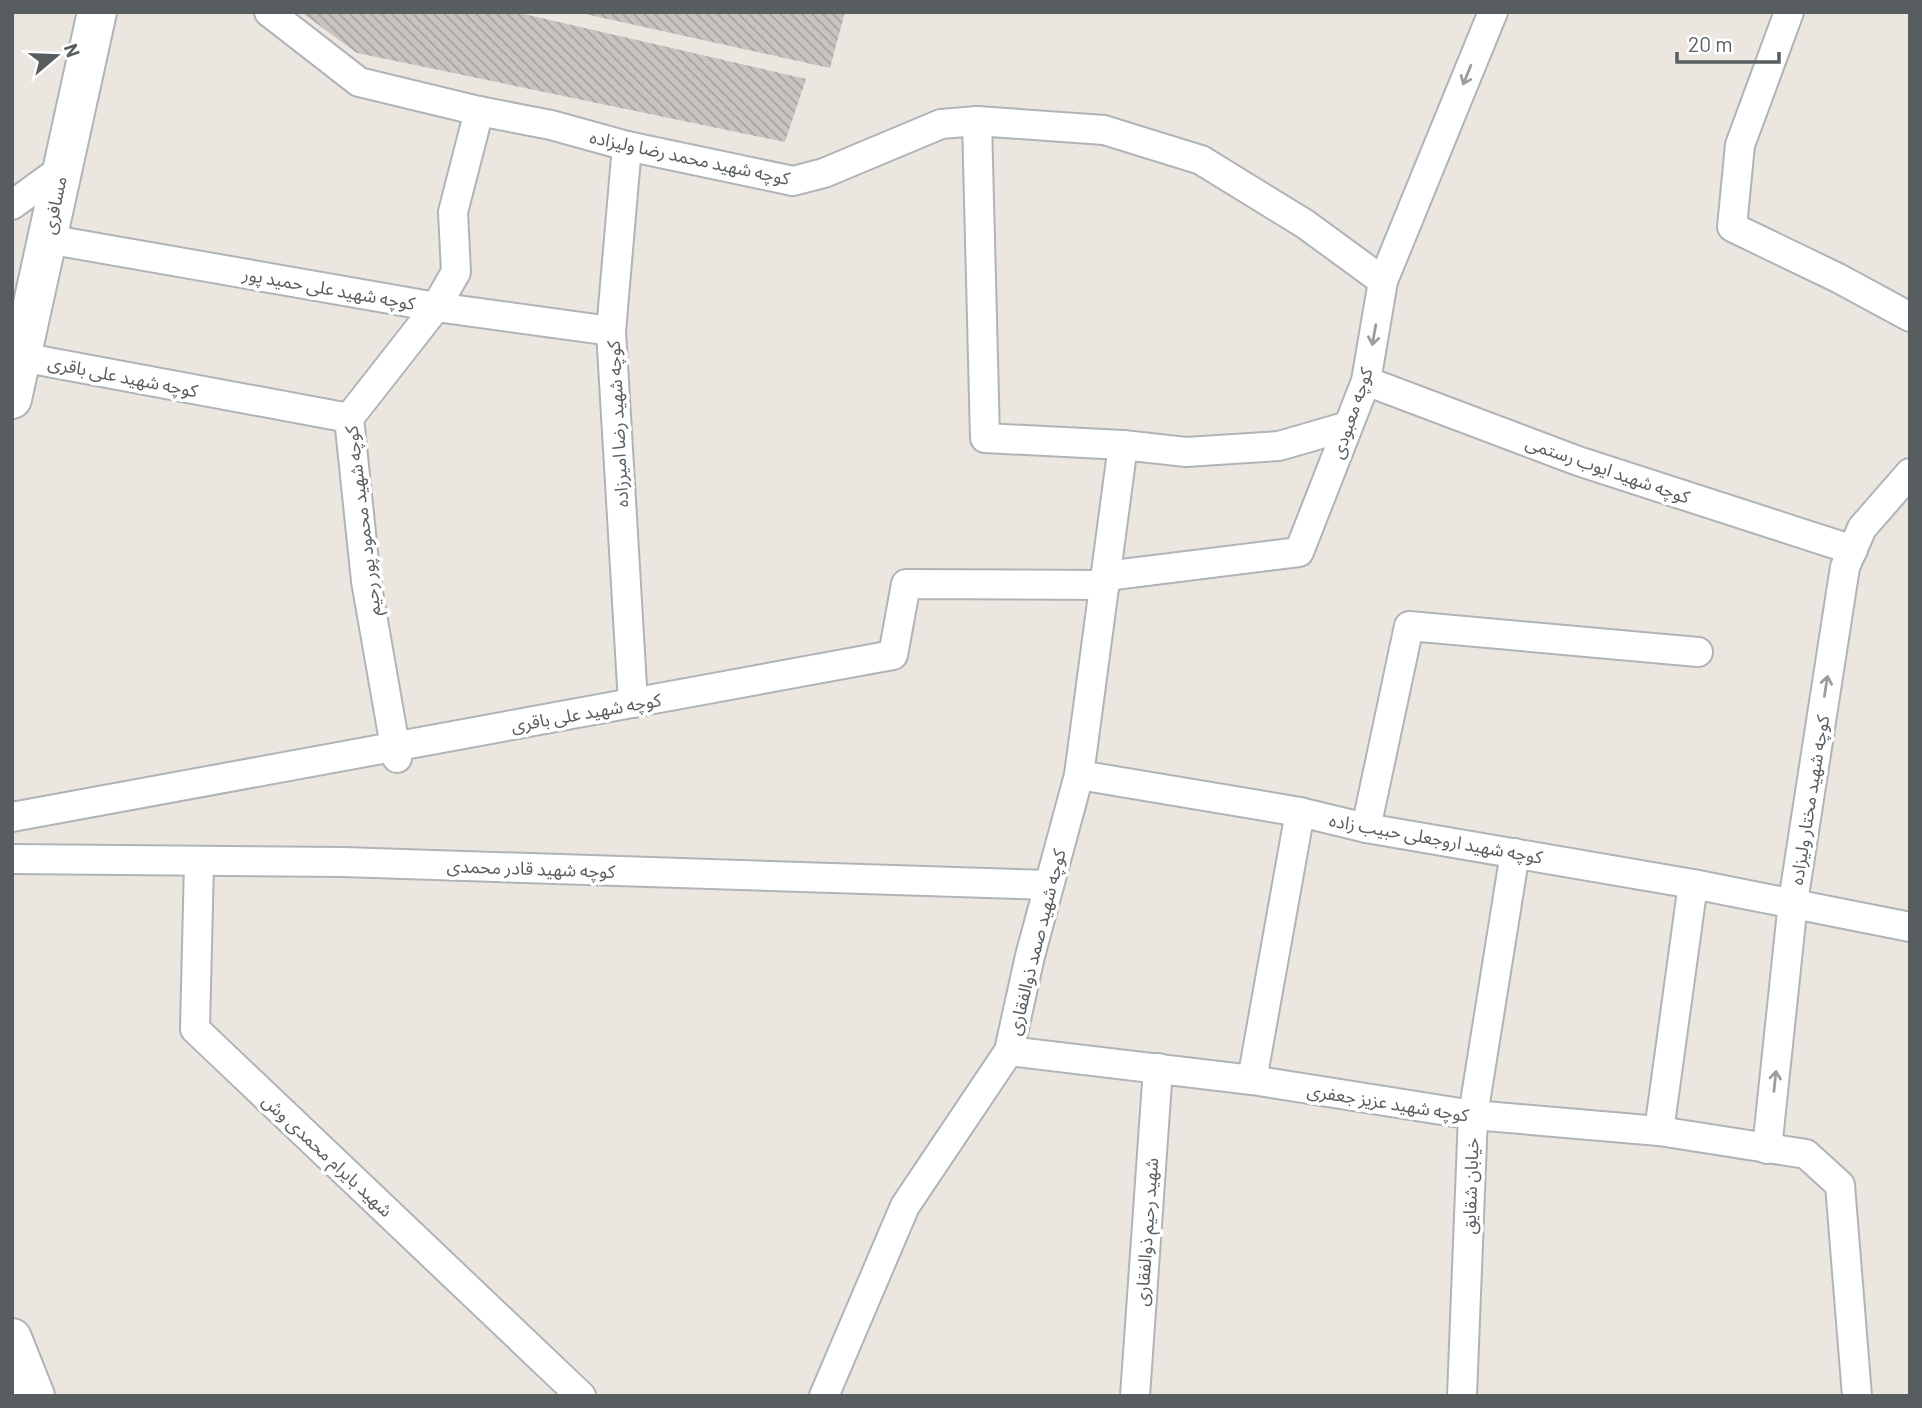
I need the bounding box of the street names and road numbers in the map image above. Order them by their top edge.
street label: کوچه شهید محمد رضا ولیزاده [588,125,793,190]
street label: مسافری [37,174,72,236]
street label: کوچه شهید علی حمید پور [240,262,417,315]
street label: کوچه شهید رضا امیرزاده [602,339,633,508]
street label: کوچه شهید علی باقری [46,351,200,402]
street label: کوچه معبودی [1325,364,1378,462]
street label: کوچه شهید محمود پور رحیم [339,424,388,617]
street label: کوچه شهید ایوب رستمی [1523,431,1694,509]
street label: کوچه شهید علی باقری [509,688,664,737]
street label: کوچه شهید مختار ولیزاده [1785,713,1834,887]
street label: کوچه شهید اروجعلی حبیب زاده [1327,808,1545,869]
street label: کوچه شهید صمد ذوالفقاری [1002,846,1071,1037]
street label: کوچه شهید قادر محمدی [446,854,616,883]
street label: کوچه شهید عزیز جعفری [1305,1078,1471,1127]
street label: شهید بایرام محمدی وش [256,1089,398,1224]
street label: خیابان شقایق [1457,1137,1484,1235]
street label: شهید رحیم ذوالفقاری [1130,1157,1165,1307]

